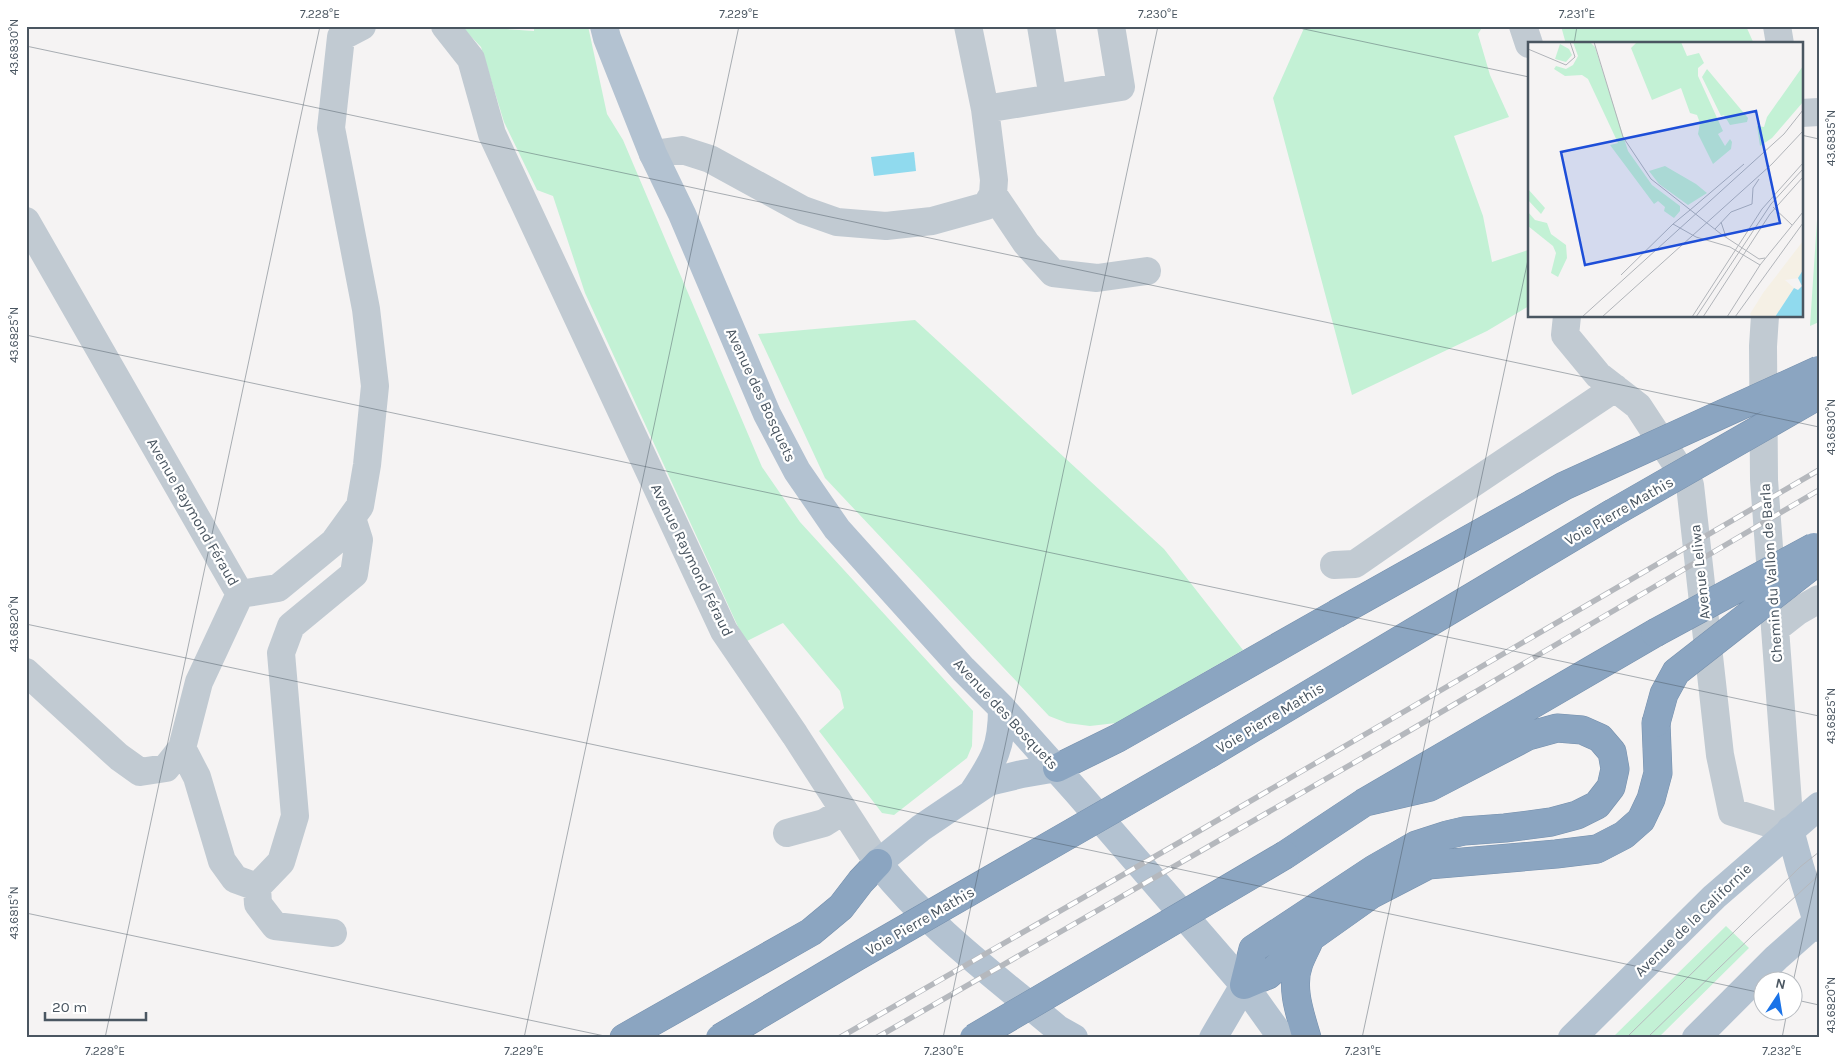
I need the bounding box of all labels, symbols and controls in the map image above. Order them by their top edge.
text: 7.228°E [300,7,340,21]
text: 7.229°E [719,7,759,21]
text: 7.230°E [1138,7,1178,21]
text: 7.231°E [1559,7,1595,21]
text: 43.6830°N [7,19,21,75]
inset map [1528,42,1802,318]
text: 43.6835°N [1824,110,1838,166]
text: 43.6825°N [7,307,21,363]
street label: Avenue des Bosquets [722,325,800,465]
text: 43.6830°N [1824,399,1838,455]
street label: Avenue Raymond Féraud [143,435,243,589]
street label: Voie Pierre Mathis [1561,473,1677,549]
street label: Avenue Raymond Féraud [647,481,737,639]
street label: Chemin du Vallon de Barla [1756,483,1786,663]
street label: Avenue Leliwa [1686,524,1714,620]
text: 43.6820°N [7,596,21,652]
street label: Avenue des Bosquets [950,655,1062,773]
street label: Voie Pierre Mathis [1213,679,1327,757]
text: 43.6825°N [1824,688,1838,744]
street label: Avenue de la Californie [1631,860,1755,980]
street label: Voie Pierre Mathis [862,883,978,959]
text: 43.6815°N [7,886,21,940]
north arrow [1752,972,1802,1022]
text: N [1774,974,1787,993]
text: 43.6820°N [1824,977,1838,1033]
scale bar [45,989,146,1021]
text: 20 m [52,998,87,1016]
text: 7.228°E [85,1044,125,1058]
text: 7.229°E [504,1044,544,1058]
text: 7.230°E [924,1044,964,1058]
text: 7.231°E [1345,1044,1381,1058]
text: 7.232°E [1762,1044,1802,1058]

